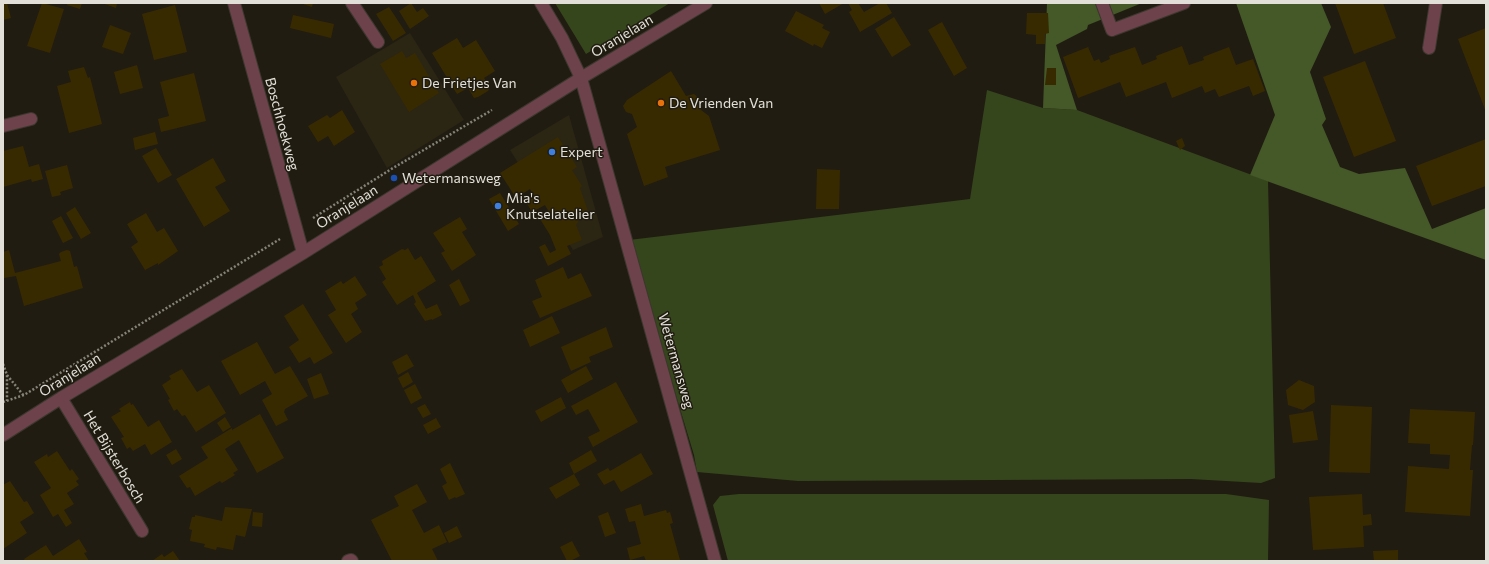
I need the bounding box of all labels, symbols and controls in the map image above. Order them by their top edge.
street label: Oranjelaan [588,11,656,61]
place label: De Frietjes Van [422,75,517,91]
street label: Boschhoekweg [261,76,303,172]
marker: De Frietjes Van [409,78,419,88]
place label: De Vrienden Van [669,95,773,111]
marker: De Vrienden Van [656,98,666,108]
place label: Expert [560,144,603,160]
marker: Expert [547,147,557,157]
place label: Wetermansweg [402,170,501,186]
marker: Wetermansweg [389,173,399,183]
street label: Oranjelaan [313,181,381,233]
place label: Mia's Knutselatelier [506,190,595,222]
marker: Mia's Knutselatelier [493,201,503,211]
street label: Wetermansweg [654,311,698,411]
street label: Oranjelaan [36,349,104,401]
street label: Het Bijsterbosch [80,408,148,506]

